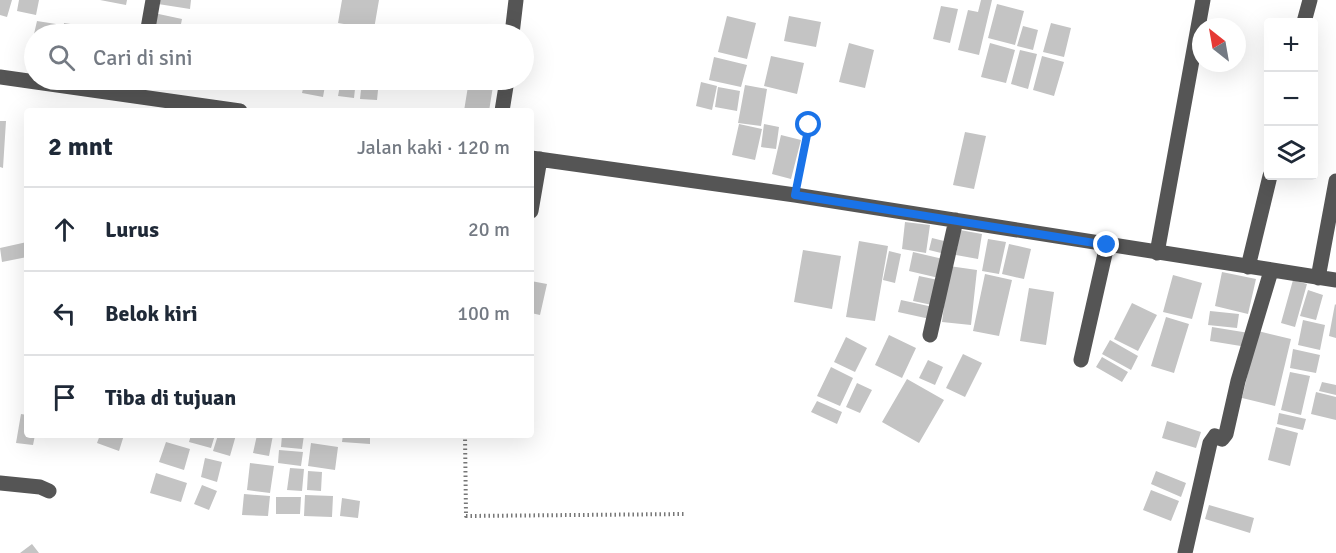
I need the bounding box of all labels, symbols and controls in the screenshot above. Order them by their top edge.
north arrow [1192,18,1246,72]
map controls [1264,18,1318,180]
button: + [1264,18,1318,72]
search box [24,24,534,90]
icon: search [45,41,78,74]
text: Cari di sini [93,44,193,71]
button: − [1264,72,1318,126]
route start [795,111,821,137]
button: layers [1264,126,1318,180]
text: 2 mnt [48,131,113,163]
text: Jalan kaki · 120 m [357,135,510,160]
icon: ahead [48,213,81,246]
text: Lurus [105,216,159,243]
text: 20 m [468,217,510,242]
route end [1093,231,1119,257]
icon: left [48,297,81,330]
text: Belok kiri [105,300,198,327]
text: 100 m [457,301,510,326]
icon: arrive [48,381,81,414]
text: Tiba di tujuan [105,384,236,411]

